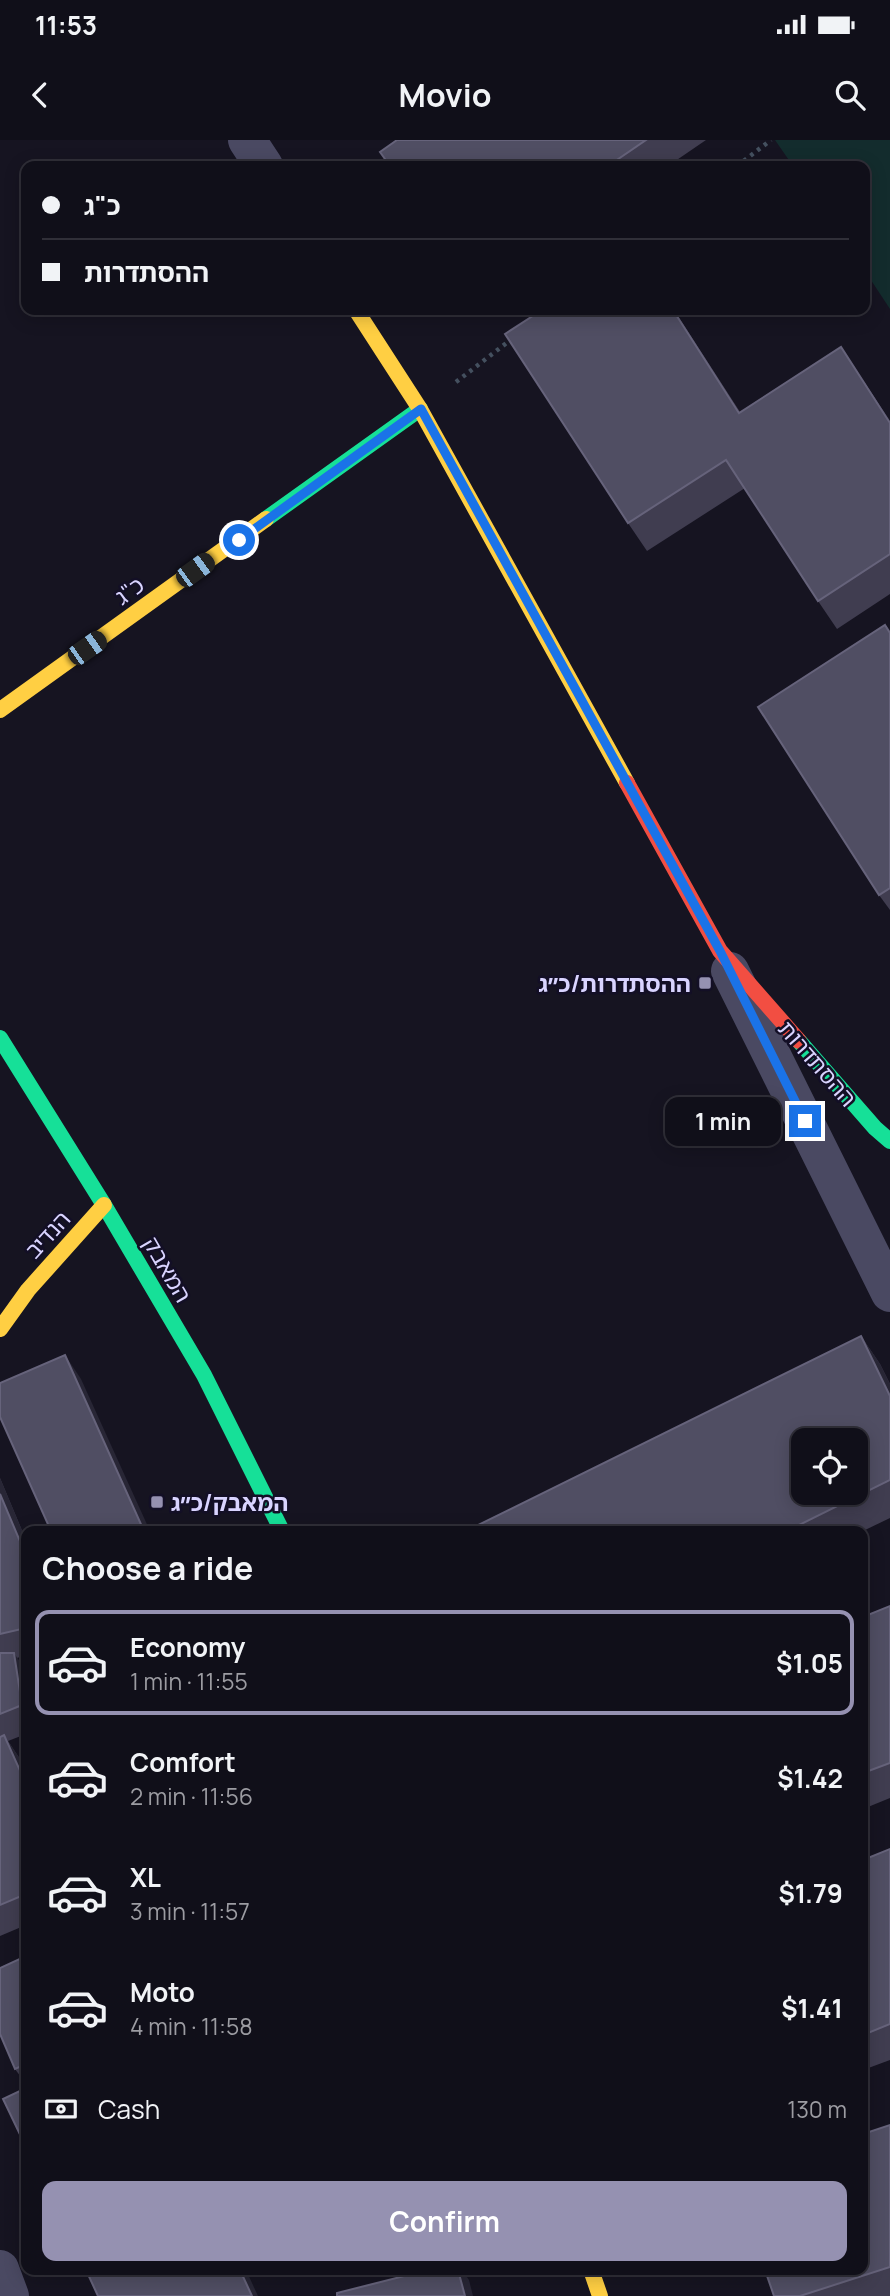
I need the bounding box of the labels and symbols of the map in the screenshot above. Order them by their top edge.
route start [223,524,255,556]
car [172,549,219,591]
street label: כ"ג [108,568,150,612]
car [64,627,111,669]
place label: ההסתדרות/כ״ג [539,967,691,999]
marker: ההסתדרות/כ״ג [697,975,713,991]
street label: ההסתדרות [772,1013,864,1113]
callout: 1 min [665,1096,780,1146]
route end [789,1105,821,1137]
street label: הנדיב [17,1203,77,1265]
street label: המאבק [136,1230,200,1308]
place label: המאבק/כ״ג [171,1486,288,1518]
marker: המאבק/כ״ג [149,1494,165,1510]

